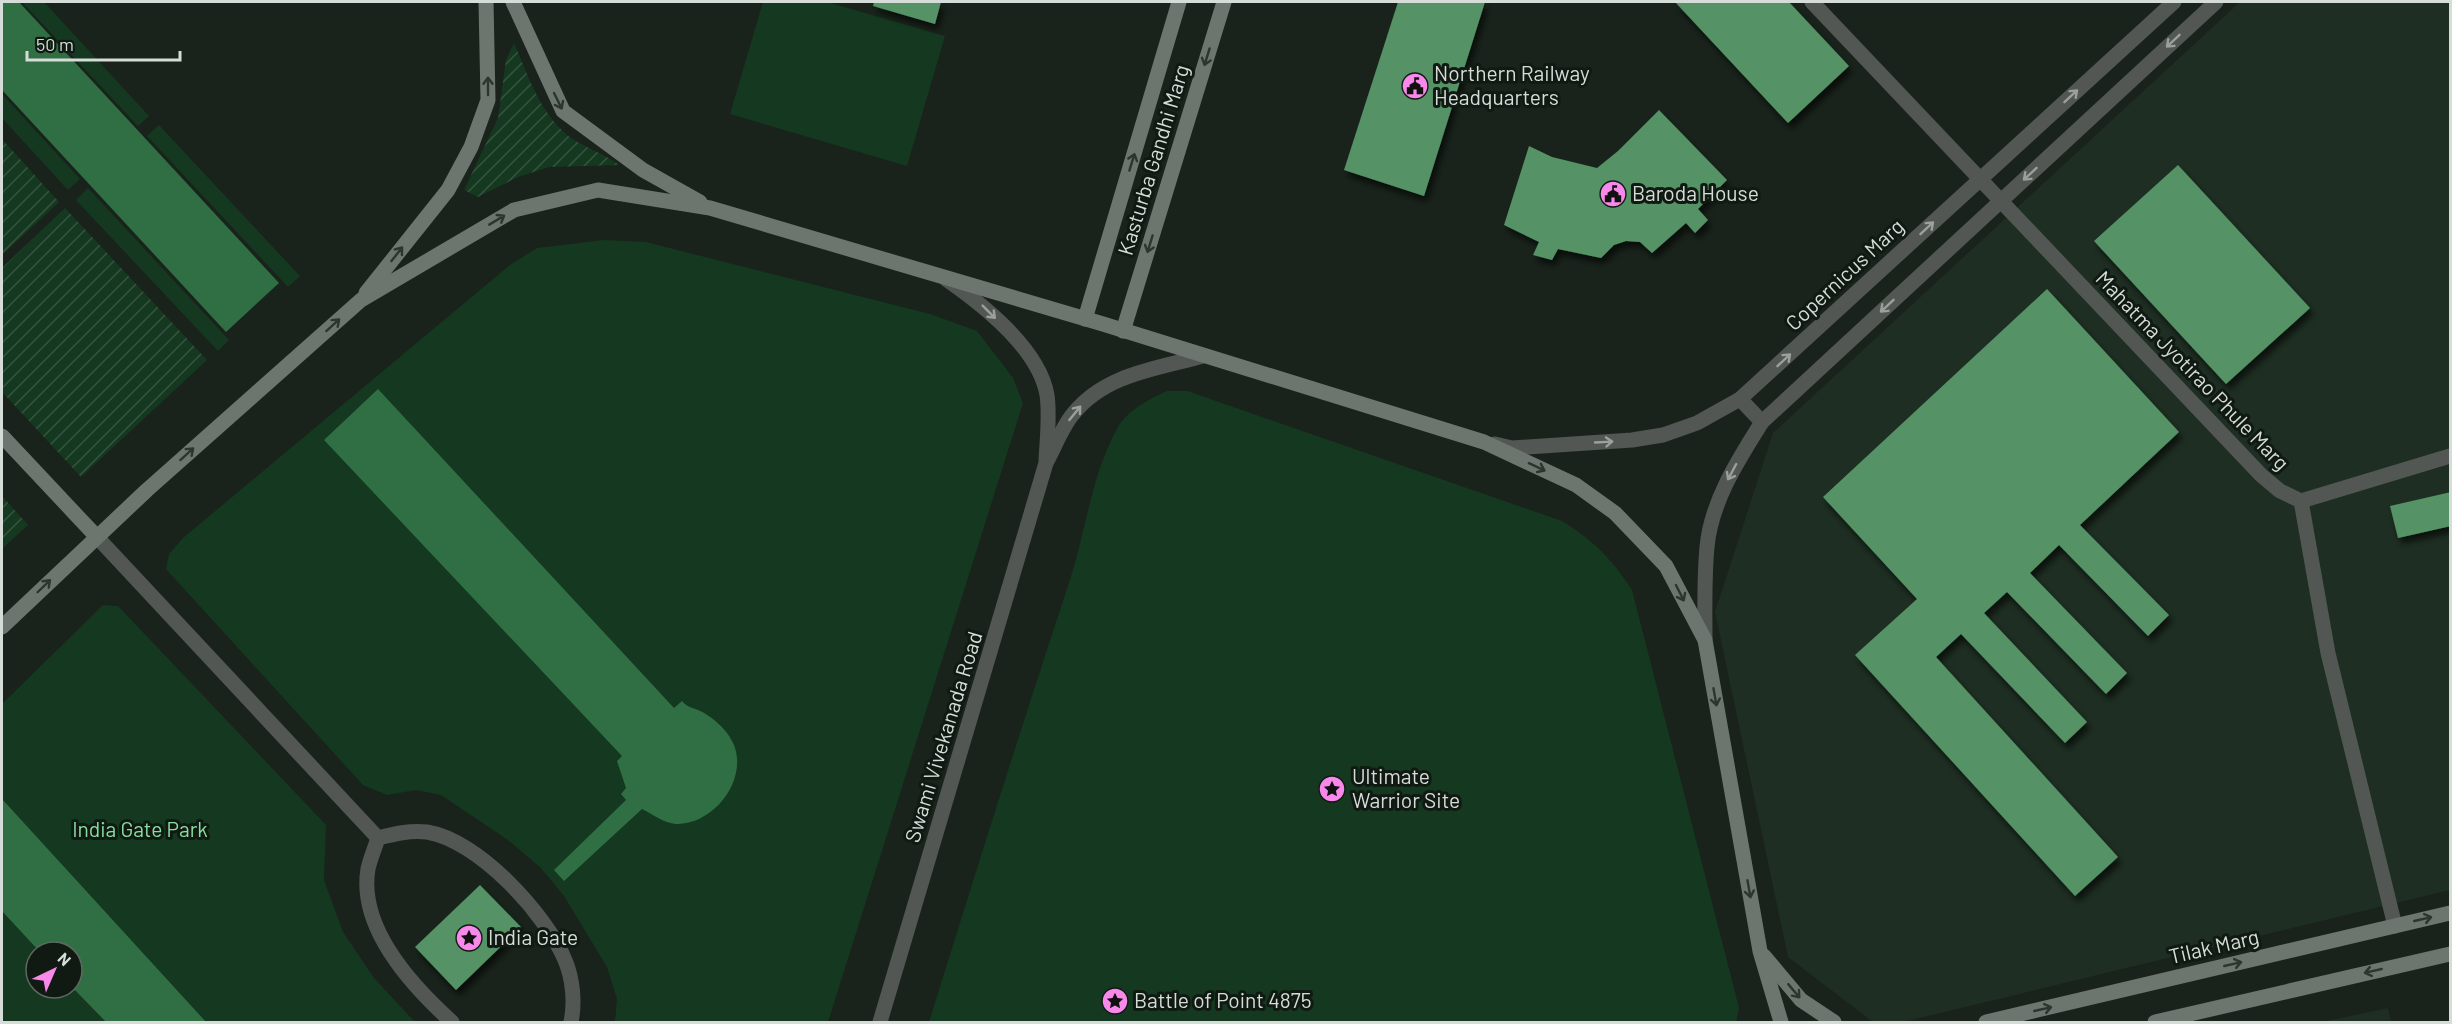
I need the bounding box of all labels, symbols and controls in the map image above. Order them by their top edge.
scale bar [27,24,180,62]
text: 50 m [36,33,74,55]
one-way arrow [2166,34,2181,48]
one-way arrow [1201,47,1212,66]
place label: Northern Railway Headquarters [1434,60,1590,109]
street label: Kasturba Gandhi Marg [1112,61,1193,258]
public building icon: Northern Railway Headquarters [1400,71,1430,101]
one-way arrow [482,76,493,96]
one-way arrow [2063,89,2078,103]
one-way arrow [553,92,565,110]
one-way arrow [1127,153,1138,172]
one-way arrow [2023,167,2038,181]
public building icon: Baroda House [1598,179,1628,209]
place label: Baroda House [1632,180,1759,205]
street label: Copernicus Marg [1780,213,1908,335]
one-way arrow [488,214,505,226]
one-way arrow [1919,221,1934,235]
one-way arrow [1144,234,1155,253]
one-way arrow [390,246,403,262]
street label: Mahatma Jyotirao Phule Marg [2091,265,2295,475]
one-way arrow [1880,299,1895,313]
one-way arrow [981,304,996,319]
one-way arrow [325,318,340,332]
one-way arrow [1776,353,1791,367]
one-way arrow [1069,405,1082,421]
one-way arrow [1594,436,1614,447]
one-way arrow [180,447,195,461]
one-way arrow [1527,461,1545,473]
one-way arrow [1726,463,1738,480]
one-way arrow [36,580,51,594]
one-way arrow [1675,583,1686,601]
street label: Swami Vivekanada Road [899,628,987,845]
one-way arrow [1710,687,1721,706]
place label: Ultimate Warrior Site [1352,763,1460,812]
place icon: Ultimate Warrior Site [1317,774,1347,804]
park label: India Gate Park [72,816,208,841]
one-way arrow [1744,879,1755,898]
one-way arrow [2413,913,2432,925]
place icon: India Gate [454,923,484,953]
street label: Tilak Marg [2166,923,2261,968]
place label: India Gate [488,924,578,949]
north arrow [24,940,84,1000]
text: N [54,948,75,969]
one-way arrow [2223,958,2242,970]
one-way arrow [2364,966,2383,978]
one-way arrow [1787,983,1800,999]
place icon: Battle of Point 4875 [1100,986,1130,1016]
place label: Battle of Point 4875 [1134,987,1311,1012]
one-way arrow [2033,1003,2053,1014]

